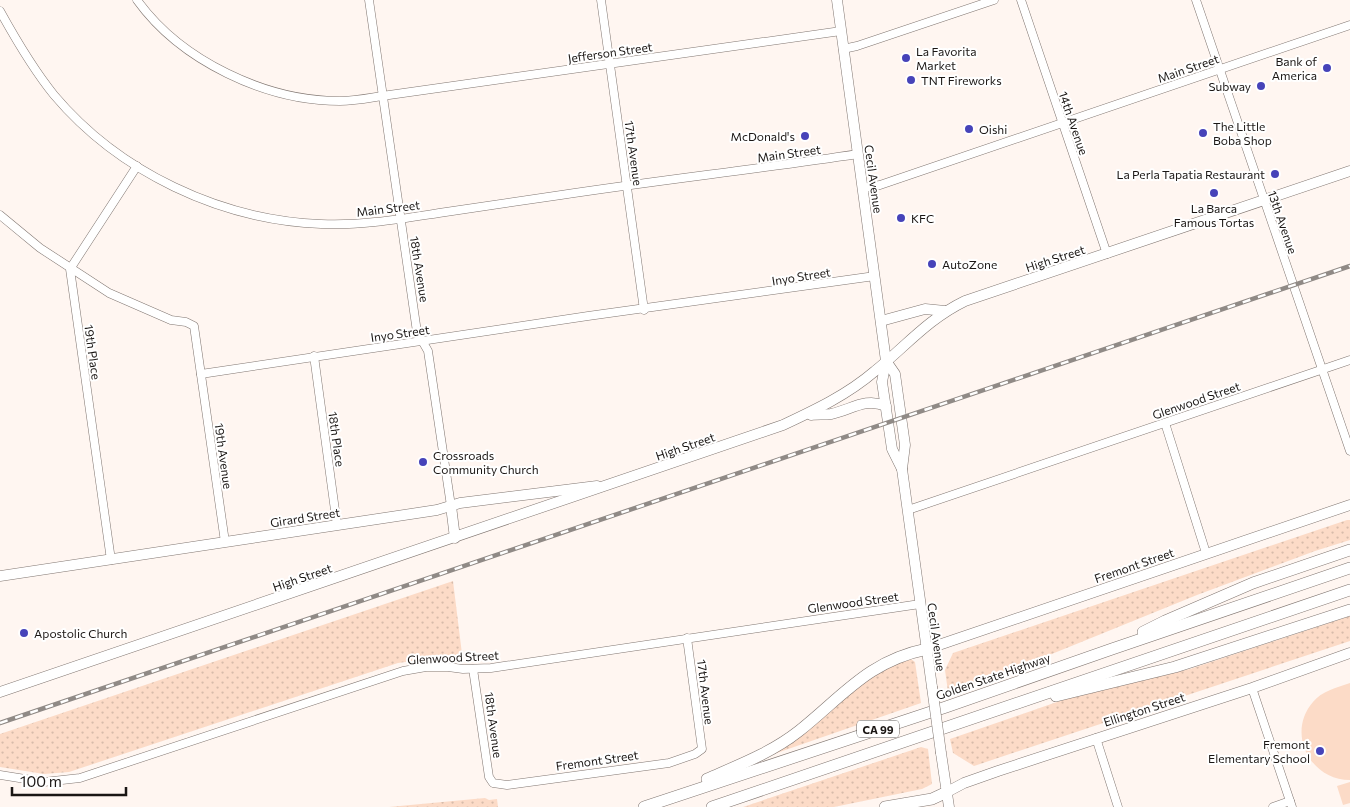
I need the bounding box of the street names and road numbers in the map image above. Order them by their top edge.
street label: Jefferson Street [567,39,653,66]
street label: Main Street [1156,51,1221,85]
street label: 14th Avenue [1057,89,1091,157]
street label: 17th Avenue [623,120,645,186]
street label: Main Street [756,142,822,164]
street label: Cecil Avenue [862,144,886,214]
street label: 13th Avenue [1266,188,1300,256]
street label: Main Street [355,197,421,219]
street label: 18th Avenue [408,235,432,303]
street label: High Street [1024,242,1087,274]
street label: Inyo Street [771,264,832,288]
street label: Inyo Street [370,322,430,344]
street label: 19th Place [82,323,104,381]
street label: Glenwood Street [1150,378,1242,422]
street label: 18th Place [326,410,348,468]
street label: 19th Avenue [212,422,236,490]
street label: High Street [654,429,717,463]
street label: Girard Street [269,505,341,529]
street label: Fremont Street [1092,545,1176,585]
street label: High Street [271,560,334,594]
street label: Glenwood Street [807,589,900,615]
street label: Cecil Avenue [925,602,949,672]
street label: Glenwood Street [407,648,499,666]
street label: Golden State Highway [934,650,1052,702]
street label: 17th Avenue [695,659,717,725]
street label: Ellington Street [1102,689,1187,729]
street label: 18th Avenue [482,691,506,759]
road number: CA 99 [857,721,899,738]
street label: Fremont Street [555,747,639,773]

